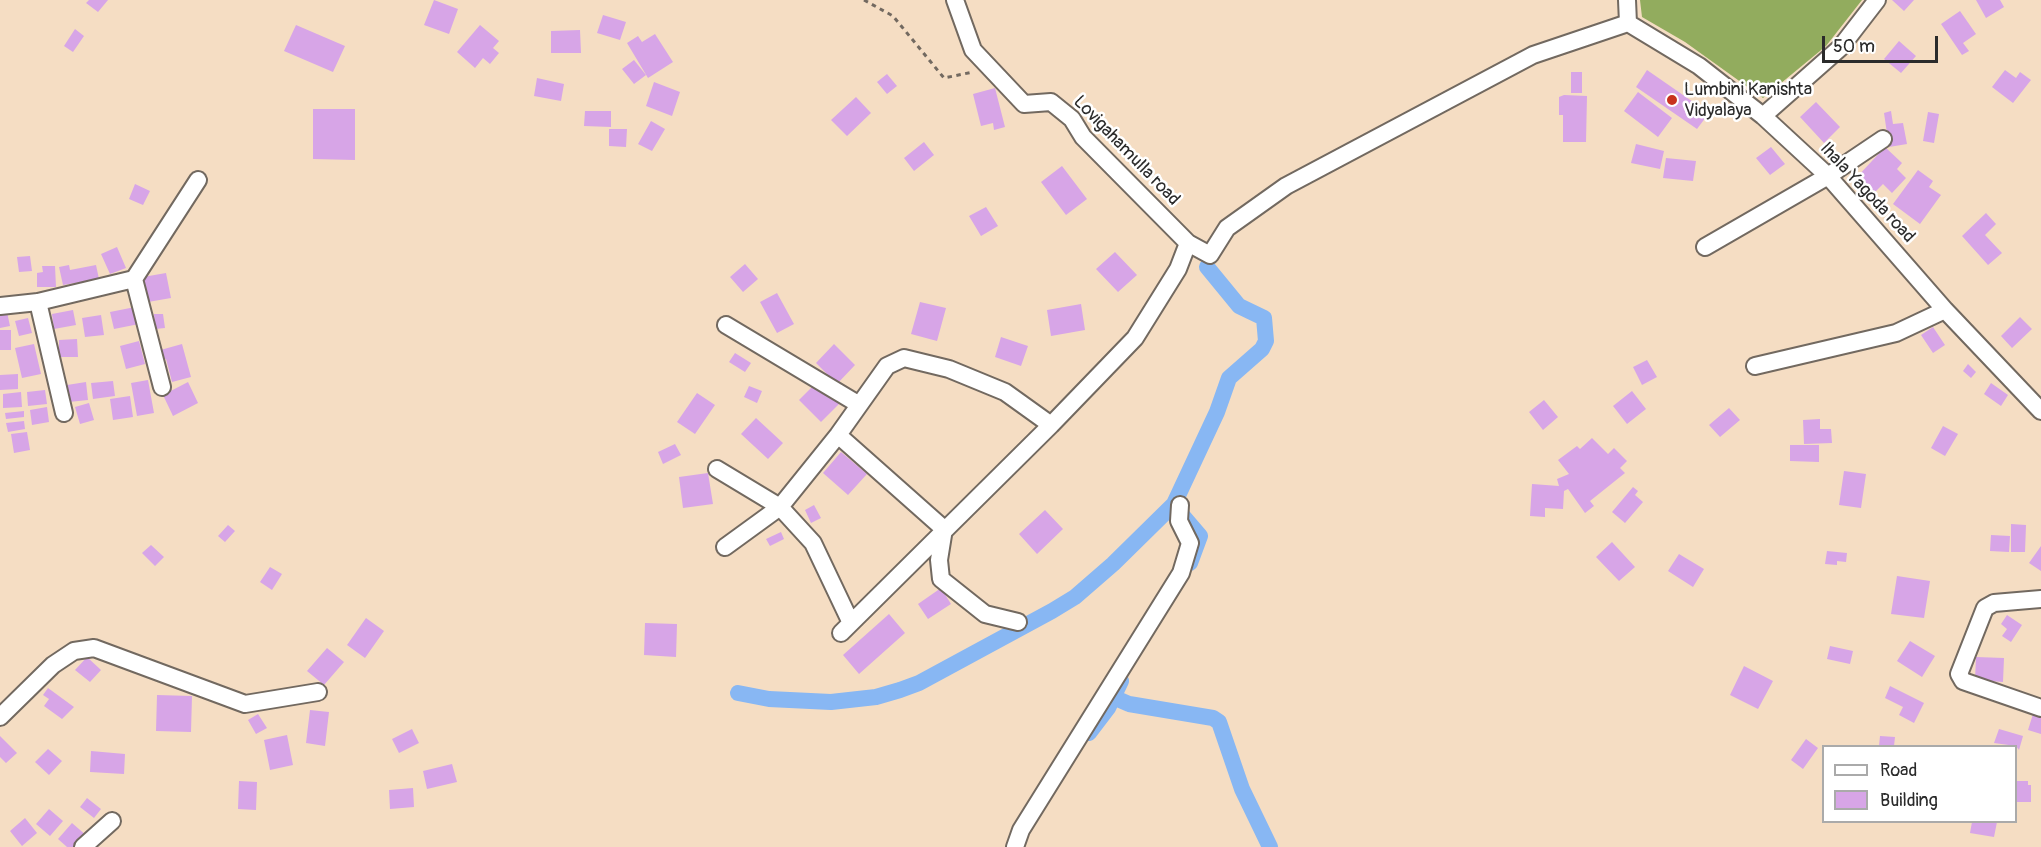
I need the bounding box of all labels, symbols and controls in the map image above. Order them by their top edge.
scale bar [1825,24,1940,62]
text: 50 m [1833,35,1875,58]
place label: Lumbini Kanishta Vidyalaya [1684,79,1812,122]
street label: Lovigahamulla road [1068,92,1184,210]
marker: Lumbini Kanishta Vidyalaya [1665,93,1679,107]
street label: Ihala Yagoda road [1815,138,1919,248]
legend [1822,745,2017,823]
text: Road [1880,759,1917,782]
text: Building [1880,789,1938,812]

